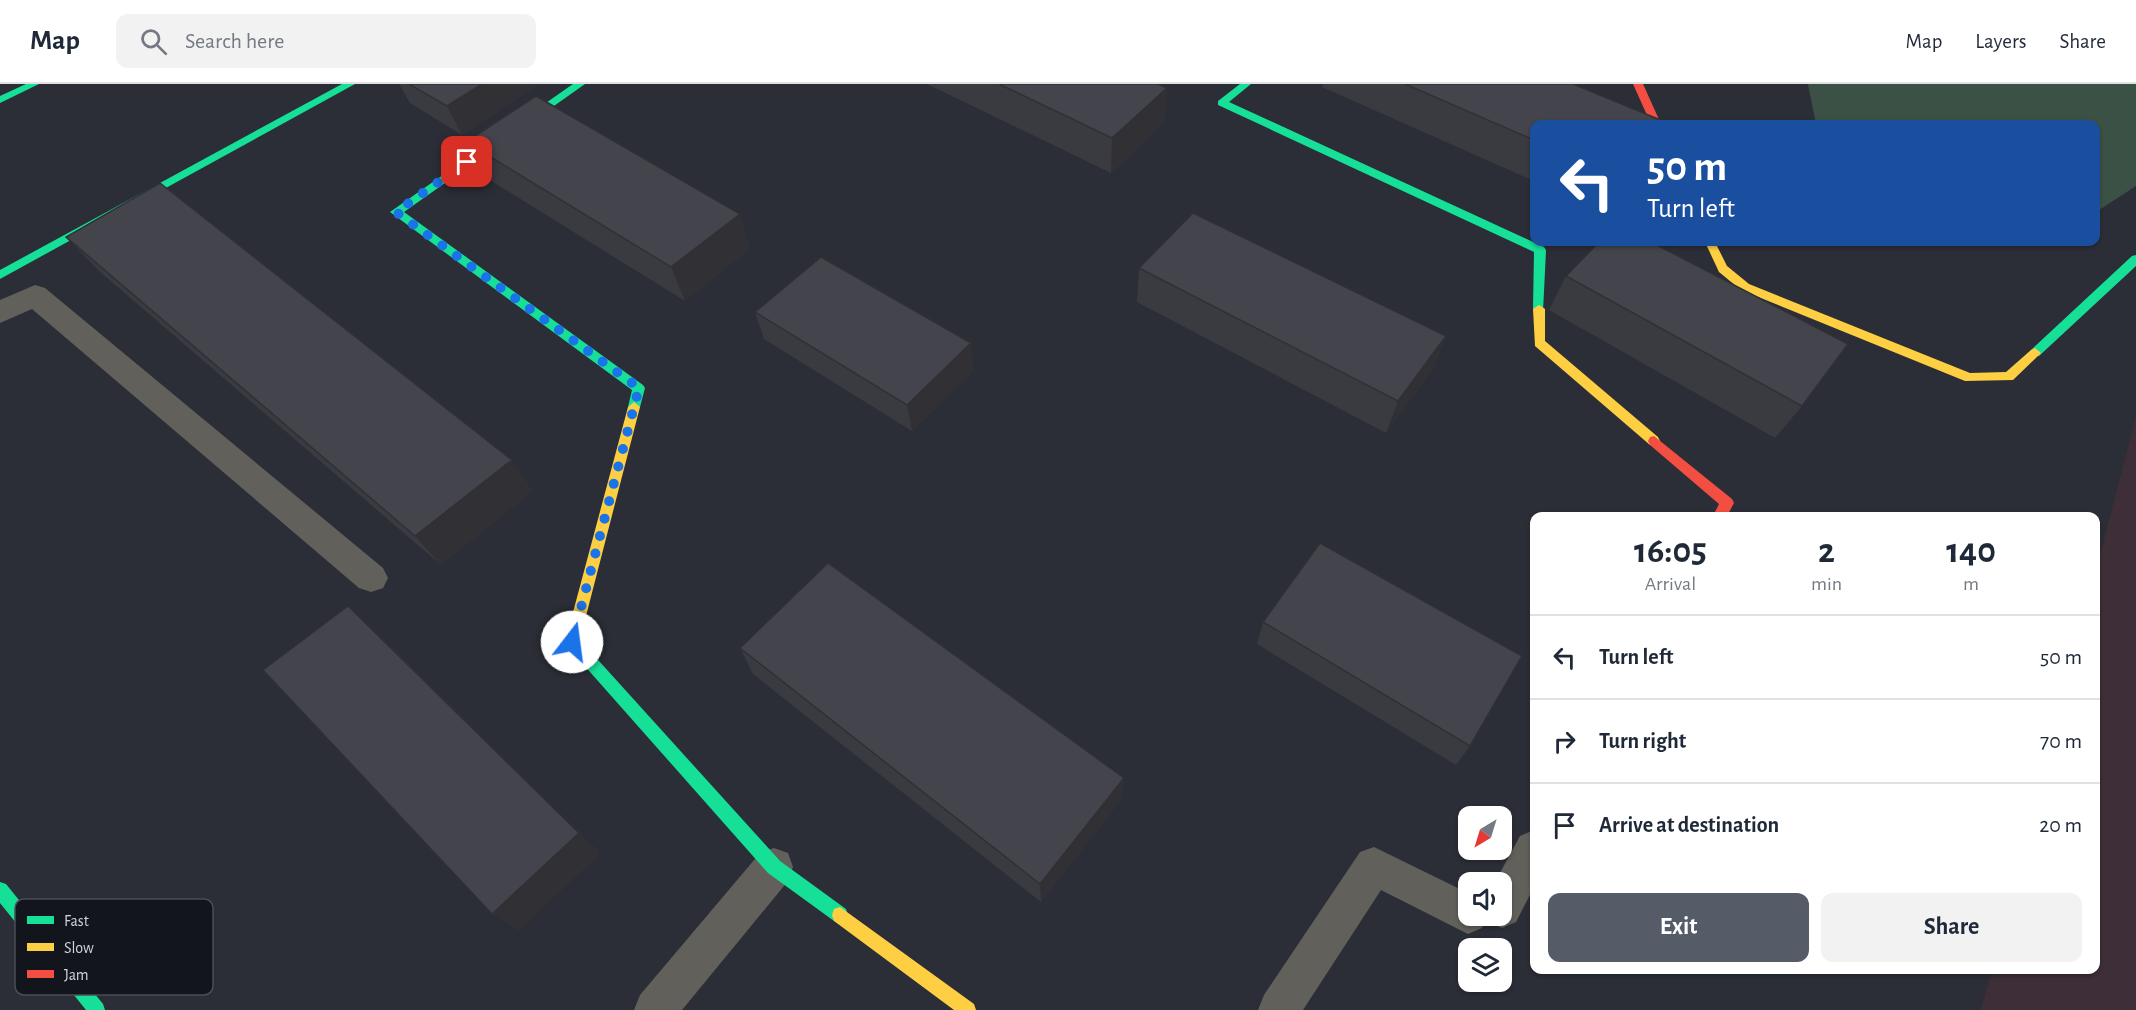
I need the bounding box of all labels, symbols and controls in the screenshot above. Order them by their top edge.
search box [116,14,536,68]
icon: search [137,25,170,58]
text: Map [30,27,80,55]
text: Search here [185,30,284,52]
text: Map [1906,31,1942,52]
text: Layers [1975,31,2026,52]
text: Share [2059,31,2106,52]
pin [441,136,492,187]
icon: left [1548,144,1626,222]
icon: arrive [450,145,483,178]
text: 50 m [1647,146,1727,188]
text: Turn left [1647,195,1735,222]
text: 16:05 [1634,533,1707,569]
text: 2 [1818,533,1835,569]
text: 140 [1946,533,1996,569]
text: Arrival [1645,574,1696,594]
text: min [1811,574,1842,594]
text: m [1963,574,1979,594]
position arrow [540,610,604,674]
icon: left [1548,641,1581,674]
text: Turn left [1599,646,1673,668]
text: 50 m [2040,646,2082,668]
icon: right [1548,725,1581,758]
text: Turn right [1599,730,1686,752]
text: 70 m [2040,730,2082,752]
north arrow [1458,806,1512,860]
map controls [1458,806,1512,992]
icon: arrive [1548,809,1581,842]
text: Arrive at destination [1599,814,1779,836]
text: 20 m [2039,814,2082,836]
button: sound [1458,872,1512,926]
button: Exit [1548,893,1809,962]
button: Share [1821,893,2082,962]
legend [15,899,213,995]
text: Fast [64,913,89,929]
button: layers [1458,938,1512,992]
text: Slow [64,940,94,956]
text: Jam [64,967,89,983]

